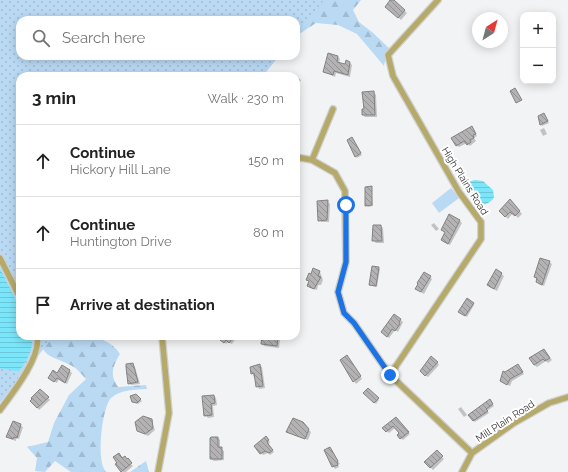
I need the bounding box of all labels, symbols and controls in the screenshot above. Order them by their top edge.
north arrow [472,12,508,48]
map controls [520,12,556,84]
button: + [520,12,556,48]
search box [16,16,300,60]
icon: search [30,27,52,49]
text: Search here [62,29,145,47]
button: − [520,48,556,84]
text: 3 min [32,88,76,108]
text: Walk · 230 m [208,91,284,106]
text: Continue [70,144,135,162]
street label: High Plains Road [440,145,490,217]
icon: ahead [32,150,54,172]
text: 150 m [248,153,284,168]
text: Hickory Hill Lane [70,162,171,177]
route start [337,196,355,214]
text: Continue [70,216,135,234]
icon: ahead [32,222,54,244]
text: 80 m [253,225,284,240]
text: Huntington Drive [70,234,172,249]
icon: arrive [32,294,54,316]
text: Arrive at destination [70,296,215,314]
route end [381,366,399,384]
street label: Mill Plain Road [474,398,536,444]

